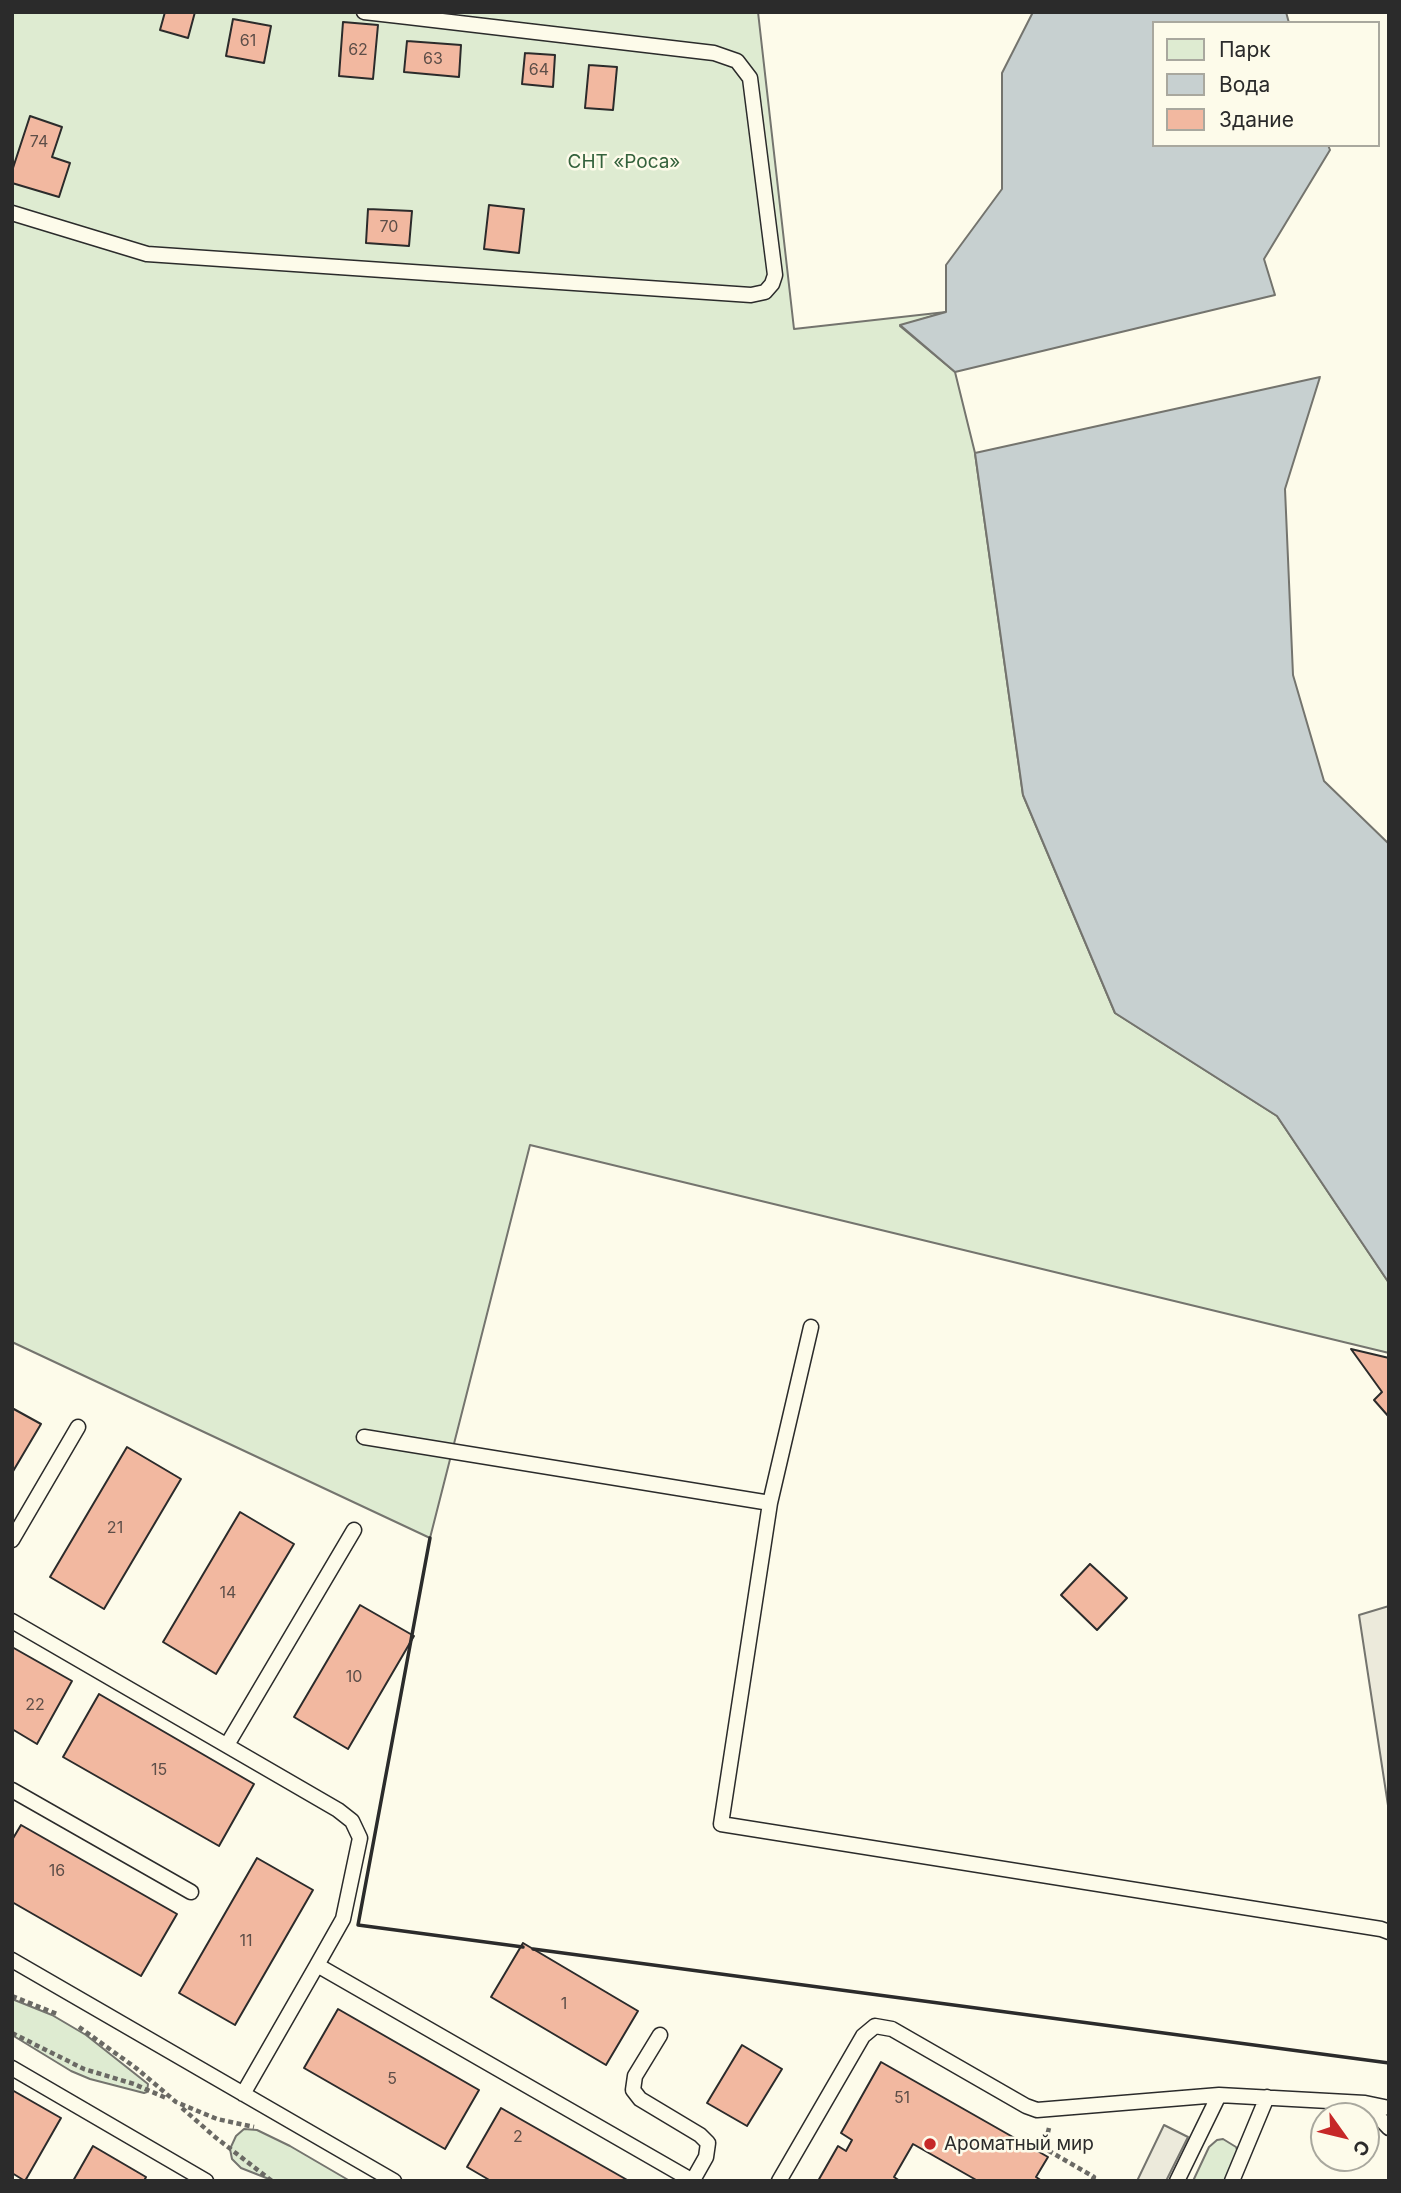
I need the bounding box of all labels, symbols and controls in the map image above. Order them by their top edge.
legend [1152,21,1380,147]
house number: 61 [240,31,256,51]
text: Парк [1219,37,1271,62]
house number: 62 [348,40,368,60]
house number: 63 [423,49,443,69]
house number: 64 [529,60,549,80]
text: Вода [1219,72,1270,97]
text: Здание [1219,107,1294,132]
house number: 74 [30,132,48,152]
park label: СНТ «Роса» [568,151,680,173]
house number: 70 [380,217,398,237]
house number: 21 [107,1518,123,1538]
house number: 14 [220,1583,236,1603]
house number: 10 [346,1667,362,1687]
house number: 22 [25,1695,45,1715]
house number: 15 [151,1760,167,1780]
house number: 16 [49,1861,65,1881]
house number: 11 [239,1931,253,1951]
house number: 1 [561,1994,567,2014]
house number: 5 [387,2069,397,2089]
house number: 51 [894,2088,910,2108]
north arrow [1310,2102,1380,2172]
house number: 2 [513,2127,523,2147]
place label: Ароматный мир [944,2133,1094,2155]
marker: Ароматный мир [922,2136,938,2152]
text: С [1348,2136,1375,2160]

